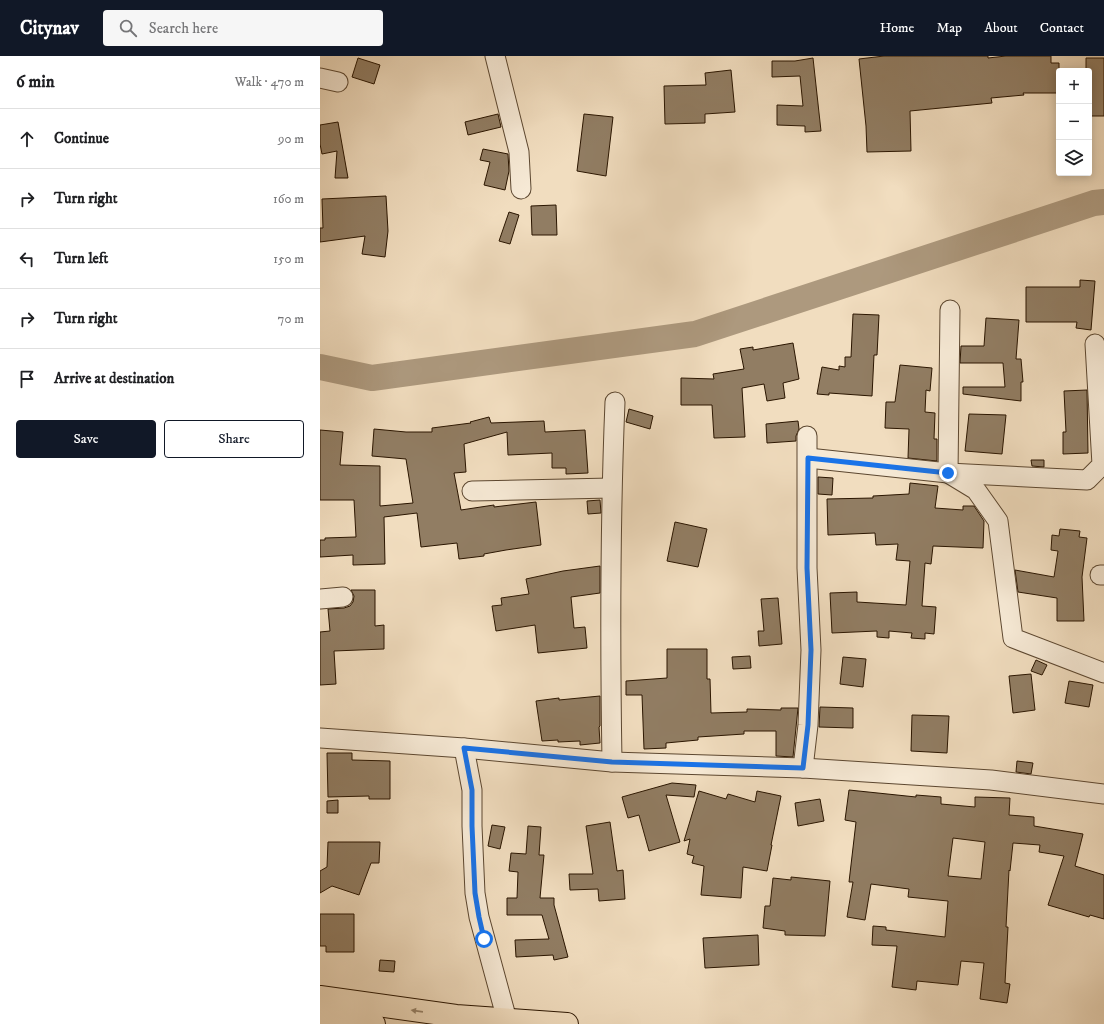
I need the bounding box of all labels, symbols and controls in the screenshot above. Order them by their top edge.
search box [103,10,383,46]
text: Citynav [20,17,79,40]
icon: search [117,17,139,39]
text: Search here [149,19,218,38]
text: Home [880,19,914,37]
text: Map [936,19,962,37]
text: About [984,19,1018,37]
text: Contact [1040,19,1084,37]
map controls [1056,68,1092,176]
button: + [1056,68,1092,104]
text: 6 min [16,71,55,93]
text: Walk · 470 m [235,74,304,90]
button: − [1056,104,1092,140]
icon: ahead [16,128,38,150]
text: Continue [54,129,109,148]
text: 90 m [278,131,304,147]
button: layers [1056,140,1092,176]
icon: right [16,188,38,210]
text: Turn right [54,189,117,208]
text: 160 m [273,191,304,207]
icon: left [16,248,38,270]
text: Turn left [54,249,108,268]
text: 150 m [273,251,304,267]
icon: right [16,308,38,330]
text: Turn right [54,309,117,328]
text: 70 m [278,311,304,327]
icon: arrive [16,368,38,390]
text: Arrive at destination [54,369,174,388]
button: Save [16,420,156,458]
button: Share [164,420,304,458]
route end [939,464,957,482]
route start [475,930,493,948]
one-way arrow [411,1008,423,1014]

